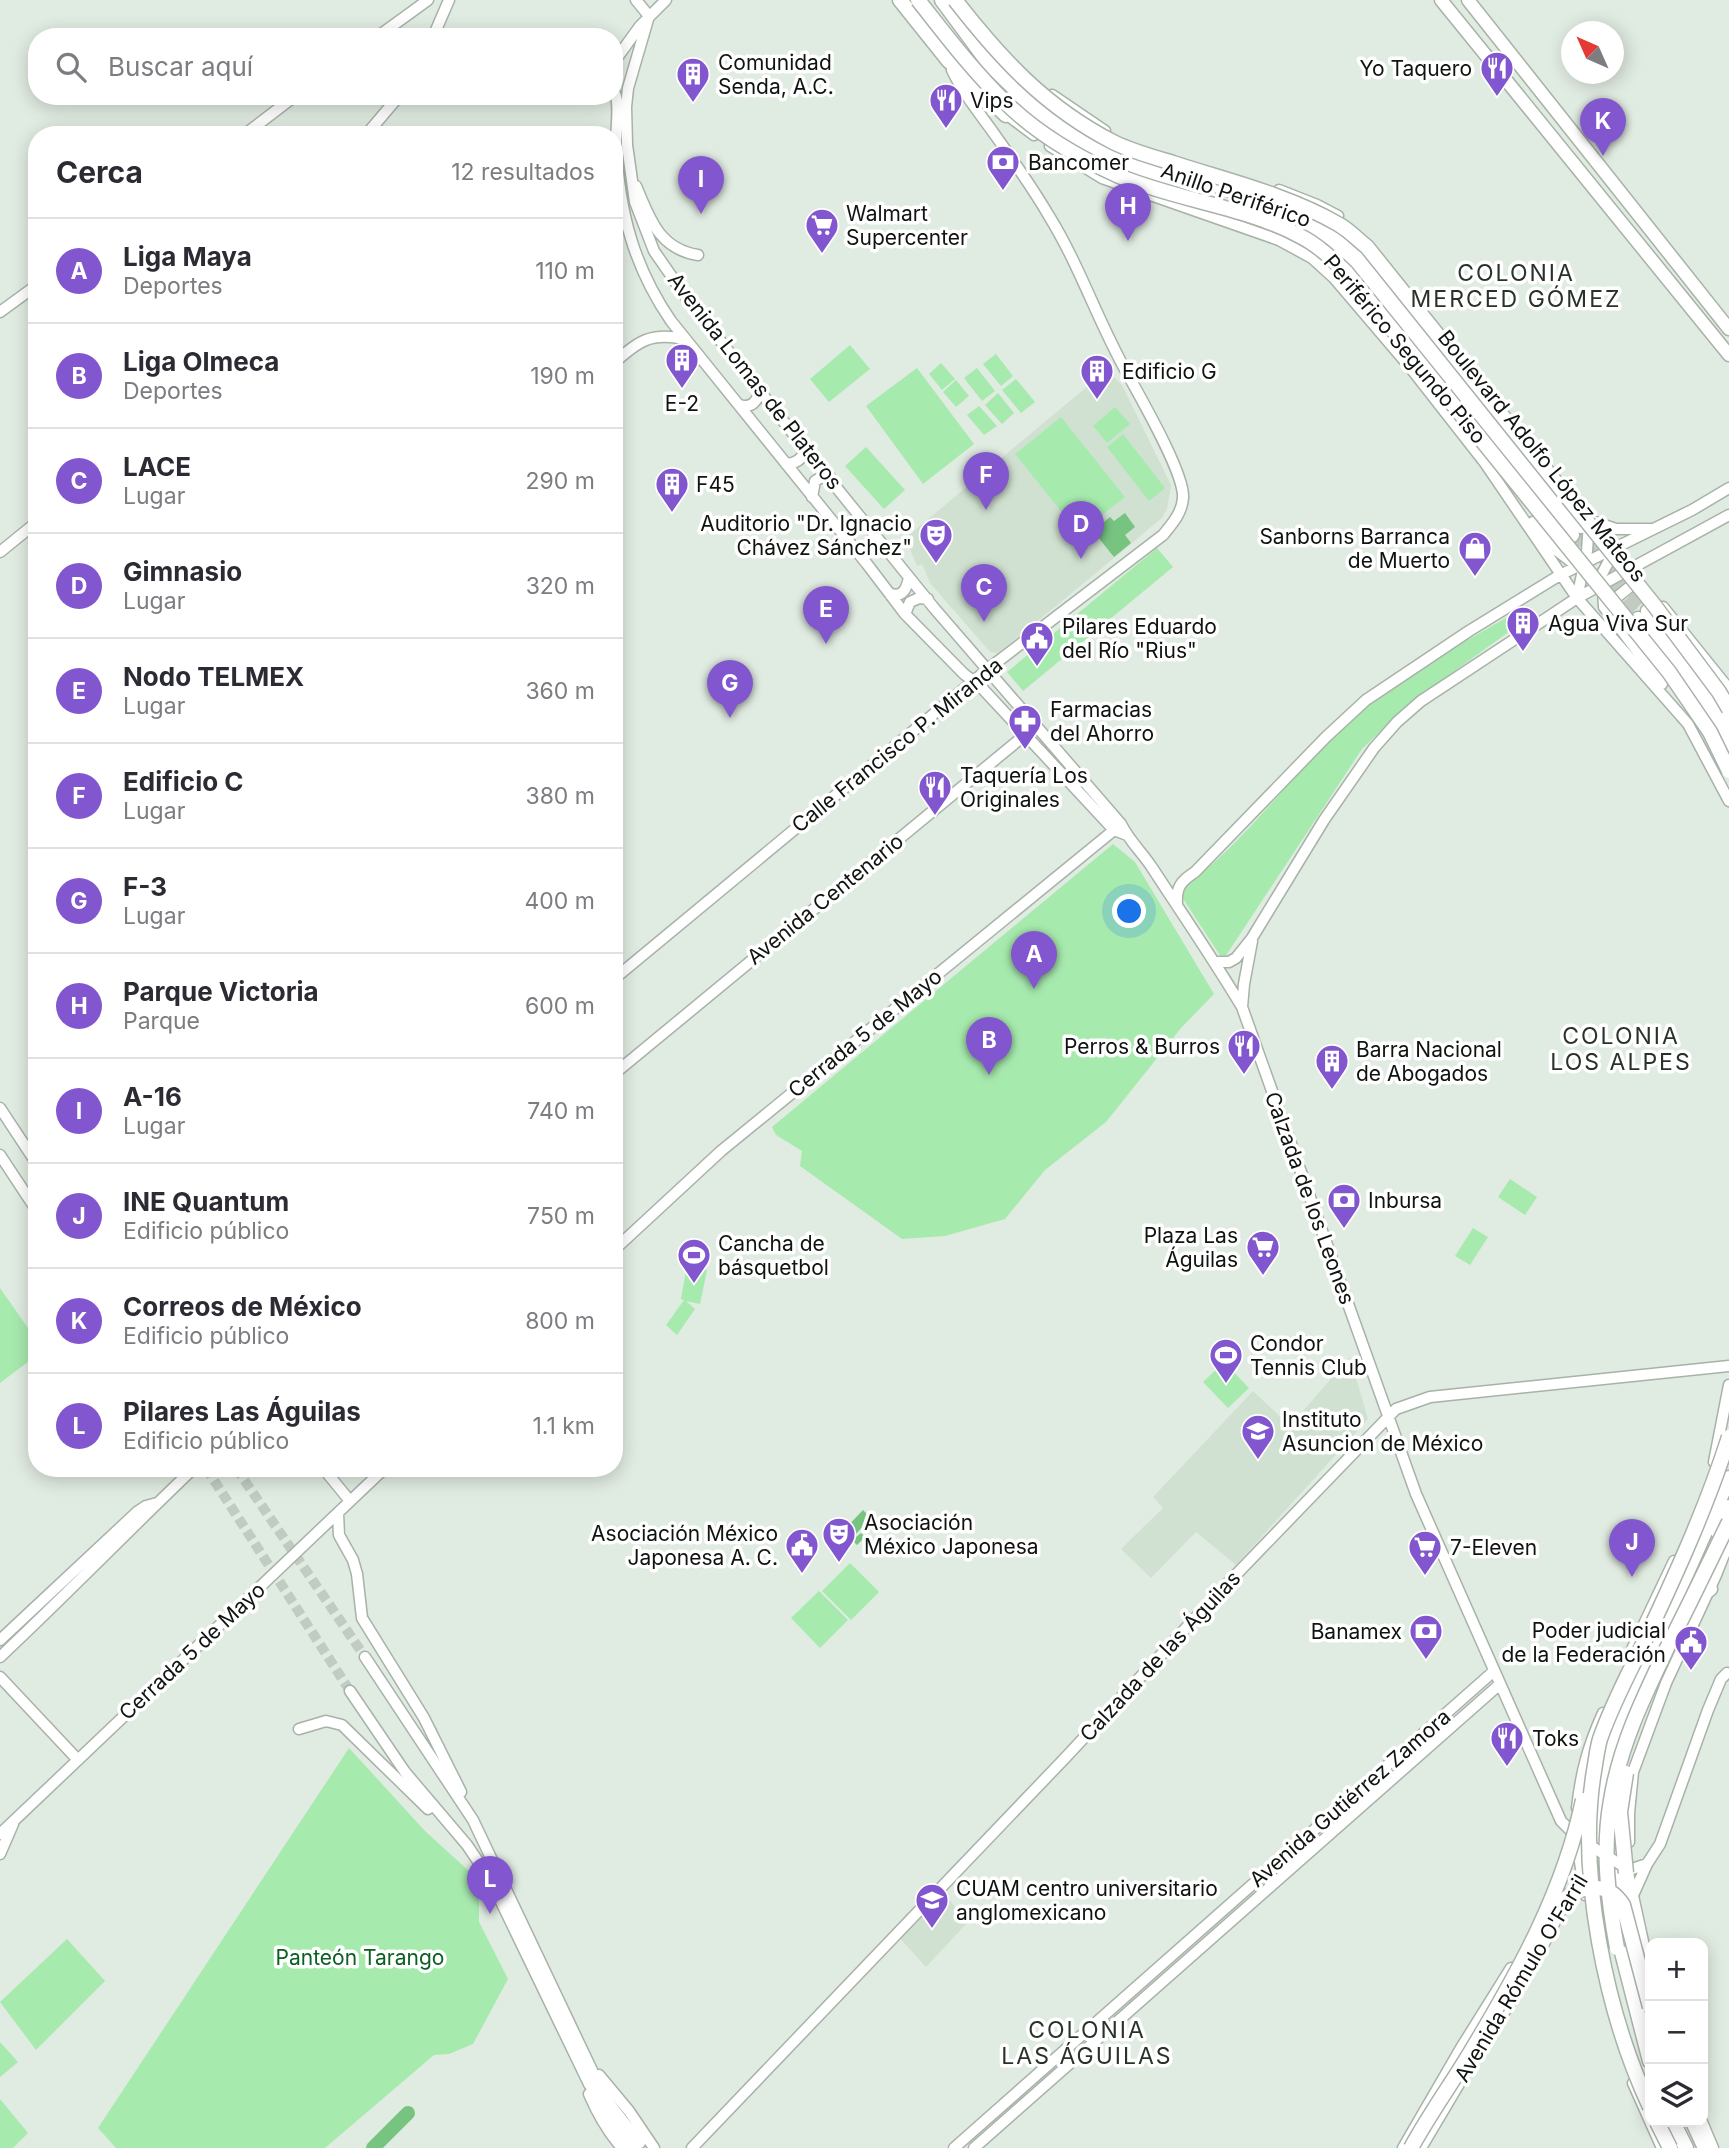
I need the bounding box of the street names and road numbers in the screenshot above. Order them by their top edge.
street label: Anillo Periférico [1158,158,1314,232]
street label: Periférico Segundo Piso [1319,249,1491,449]
street label: Avenida Lomas de Plateros [663,268,847,494]
street label: Boulevard Adolfo López Mateos [1433,325,1651,587]
street label: Calle Francisco P. Miranda [787,652,1007,838]
street label: Avenida Centenario [742,828,908,970]
street label: Cerrada 5 de Mayo [783,963,947,1103]
street label: Calzada de los Leones [1260,1088,1360,1308]
street label: Calzada de las Águilas [1074,1565,1245,1746]
street label: Cerrada 5 de Mayo [114,1577,270,1725]
street label: Avenida Gutiérrez Zamora [1244,1704,1456,1892]
street label: Avenida Rómulo O'Farril [1449,1870,1593,2086]

